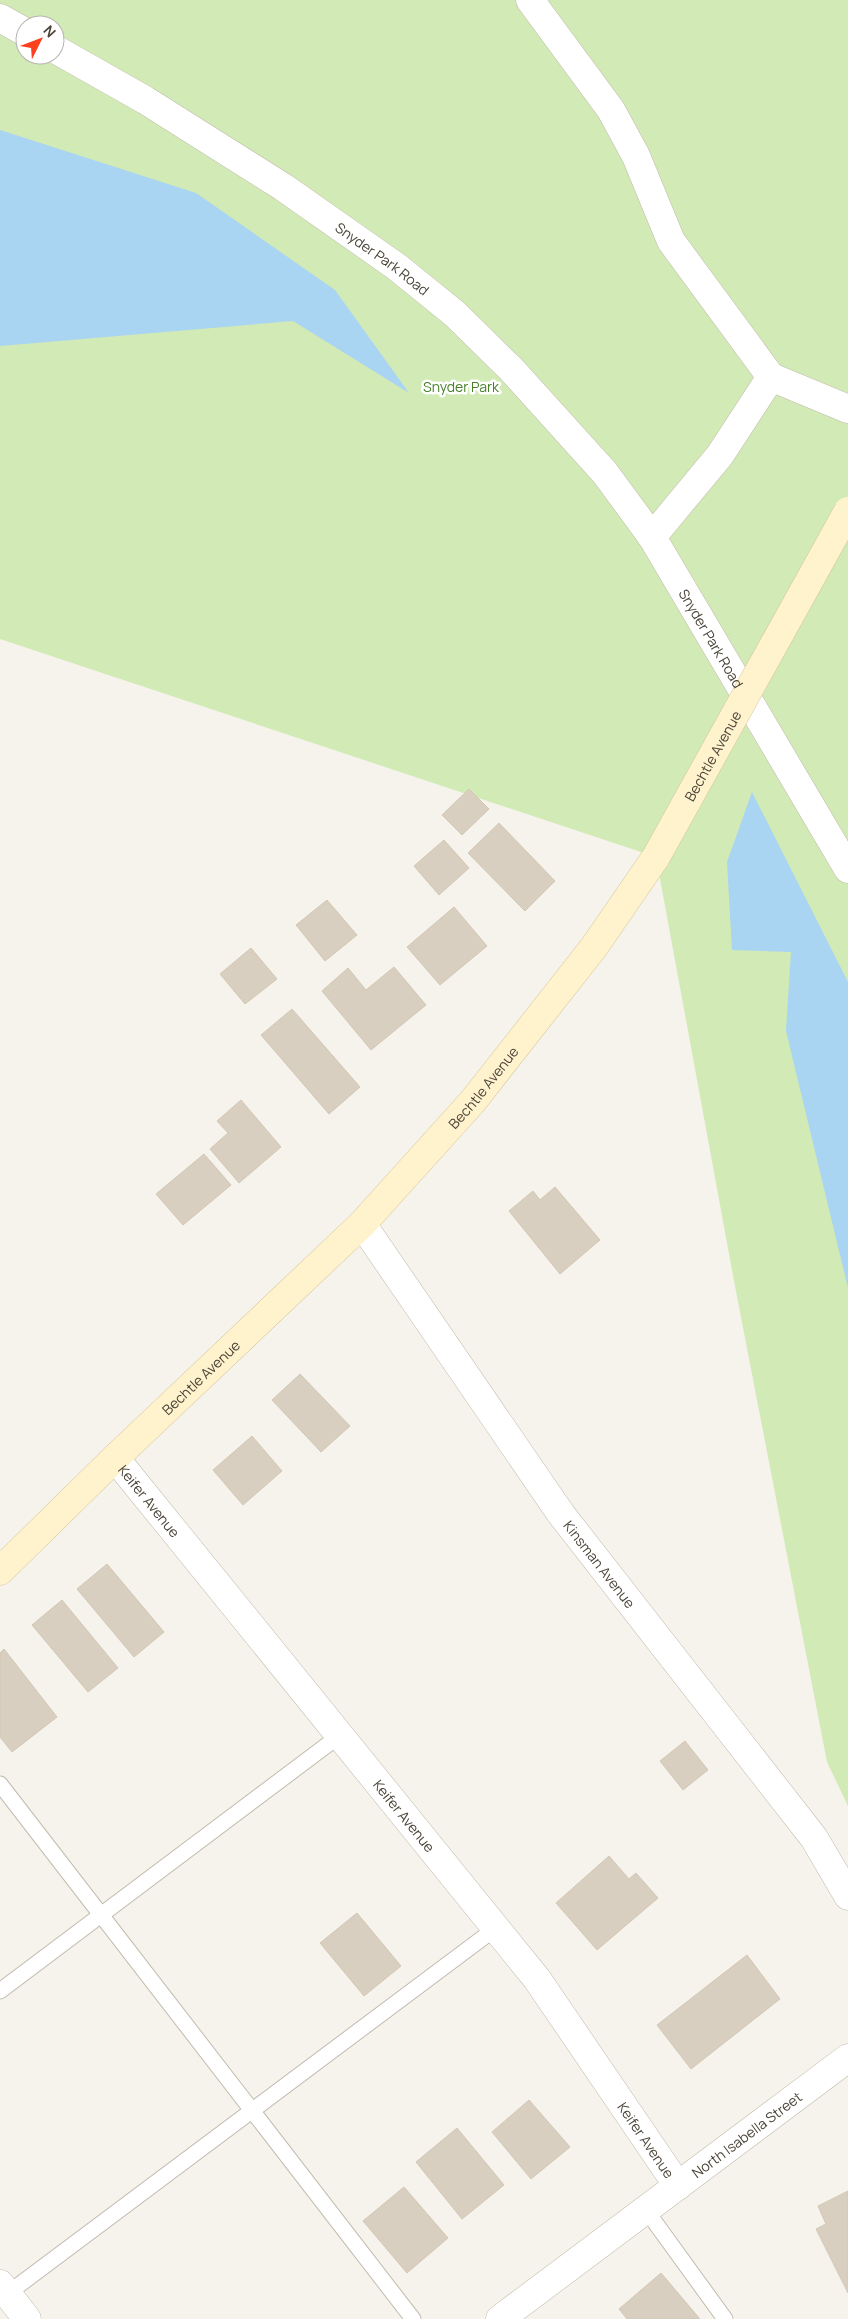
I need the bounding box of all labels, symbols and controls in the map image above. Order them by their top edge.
north arrow [15,15,65,65]
text: N [40,21,60,41]
street label: Snyder Park Road [332,217,433,299]
park label: Snyder Park [423,377,500,396]
street label: Snyder Park Road [675,585,748,691]
street label: Bechtle Avenue [680,707,745,804]
street label: Bechtle Avenue [443,1042,522,1132]
street label: Bechtle Avenue [157,1335,244,1419]
street label: Keifer Avenue [115,1461,185,1541]
street label: Kinsman Avenue [560,1516,640,1612]
street label: Keifer Avenue [369,1775,440,1856]
street label: North Isabella Street [688,2086,806,2182]
street label: Keifer Avenue [614,2098,679,2181]

